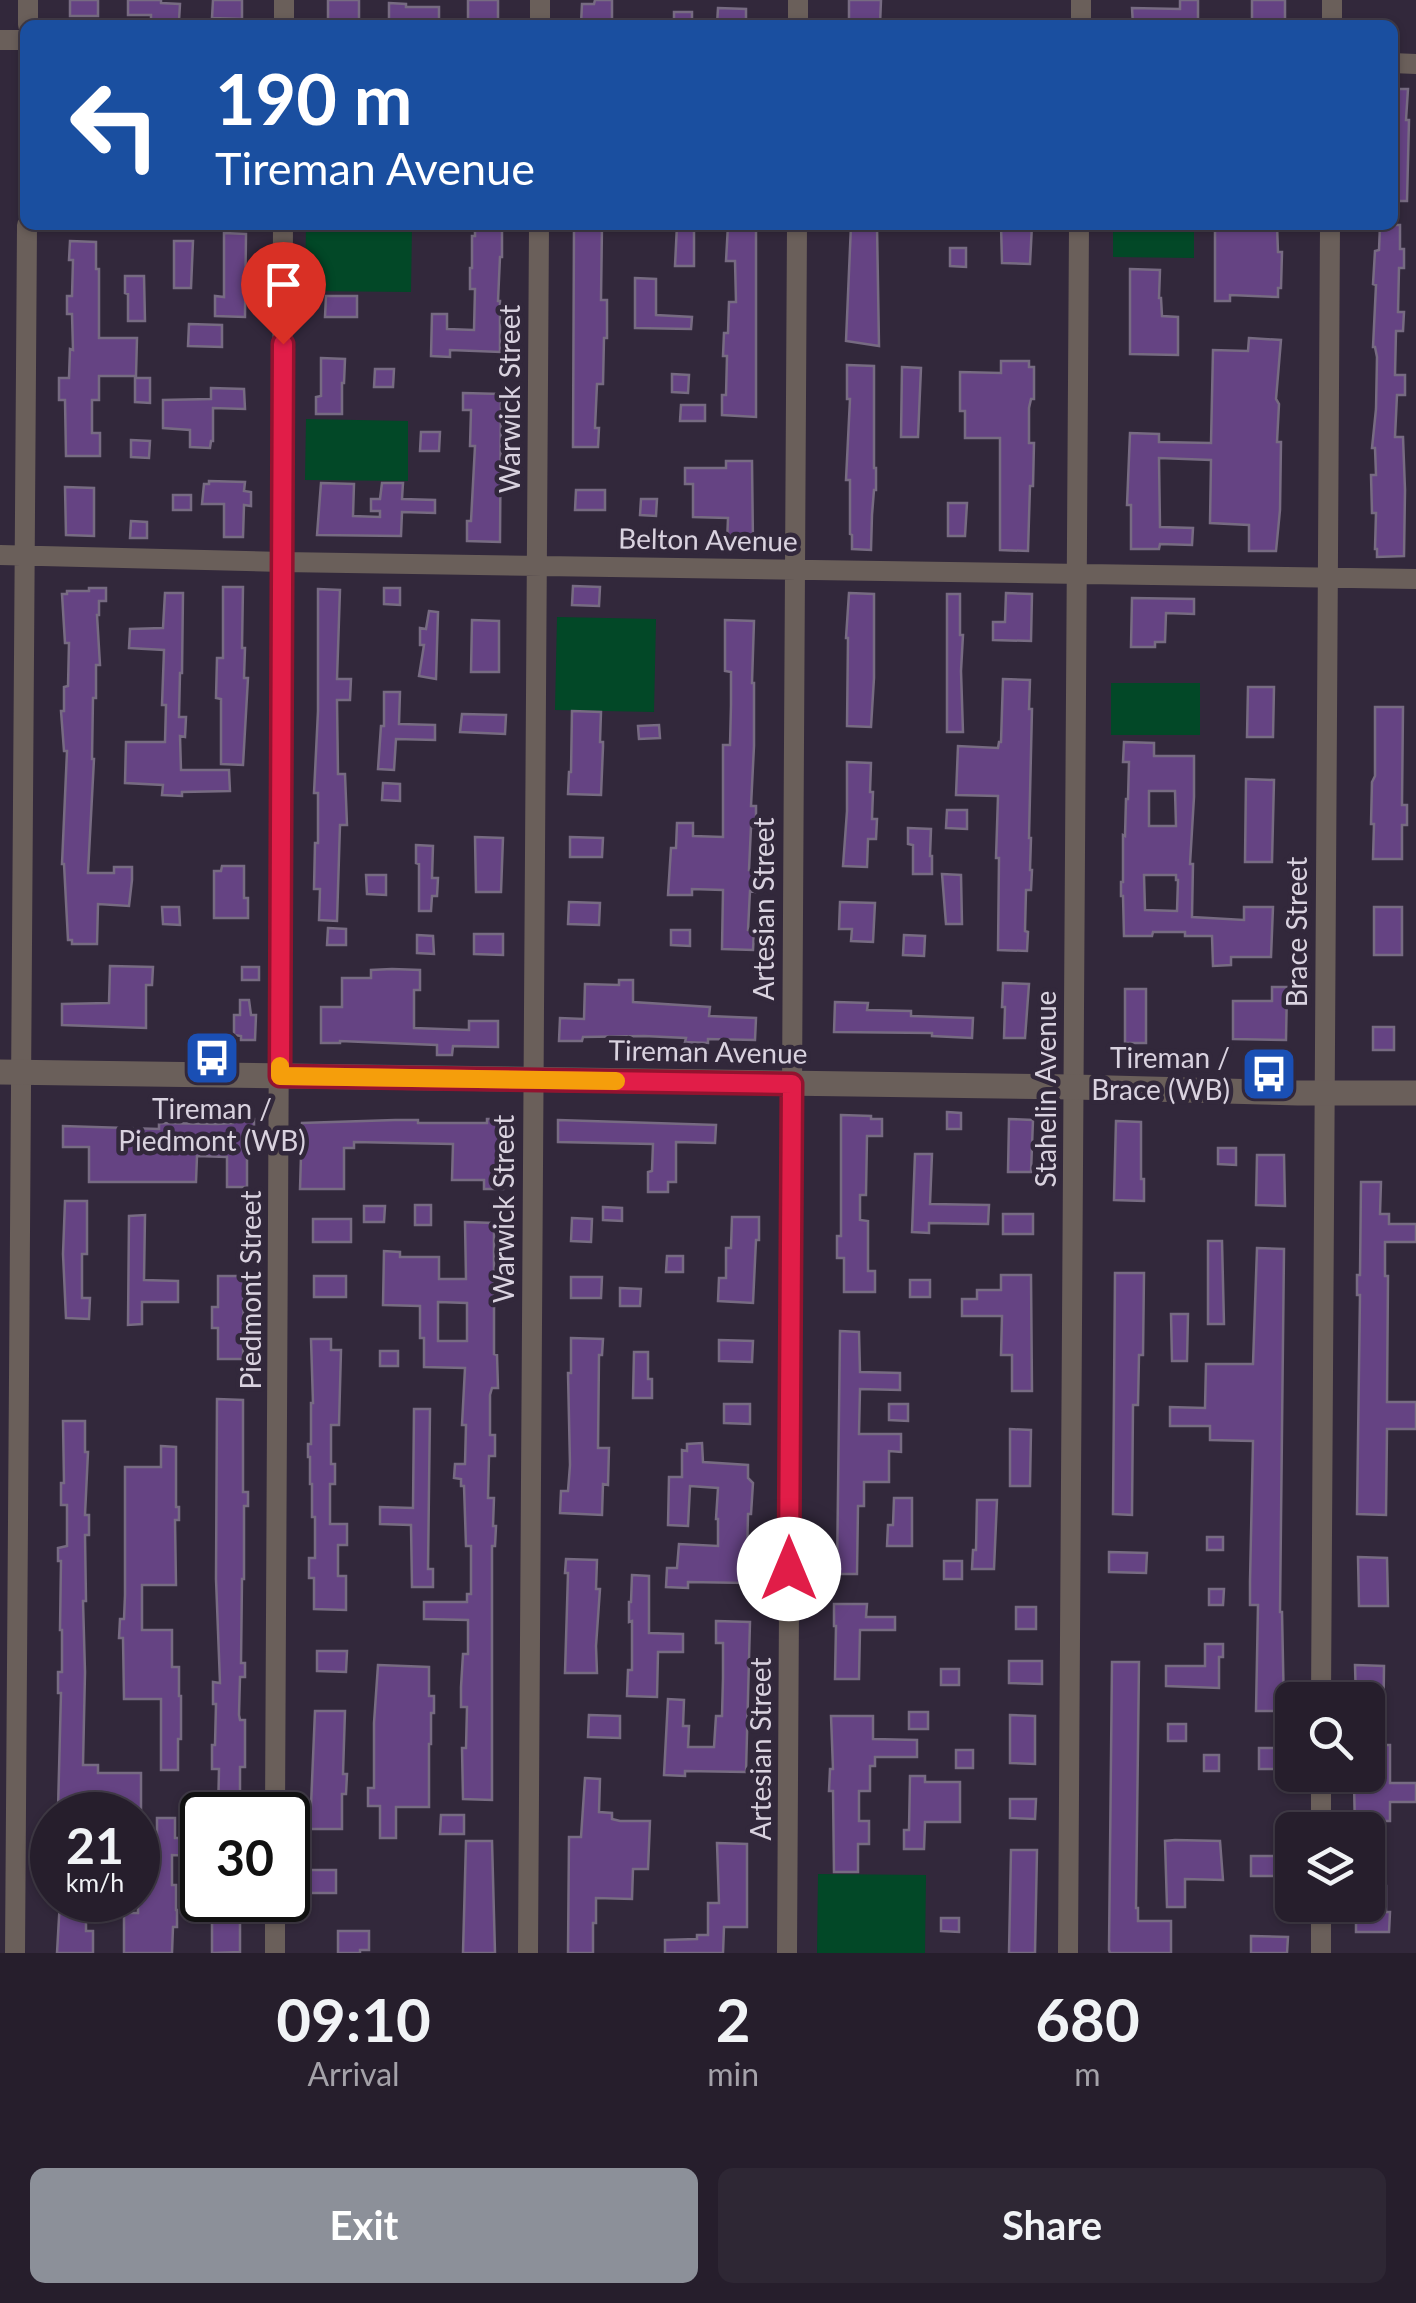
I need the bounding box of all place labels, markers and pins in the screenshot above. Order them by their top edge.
pin [241,242,326,345]
bus stop icon: Tireman / Piedmont (WB) [182,1028,242,1088]
place label: Tireman / Brace (WB) [1091,1040,1230,1106]
bus stop icon: Tireman / Brace (WB) [1239,1044,1299,1104]
place label: Tireman / Piedmont (WB) [118,1091,306,1157]

